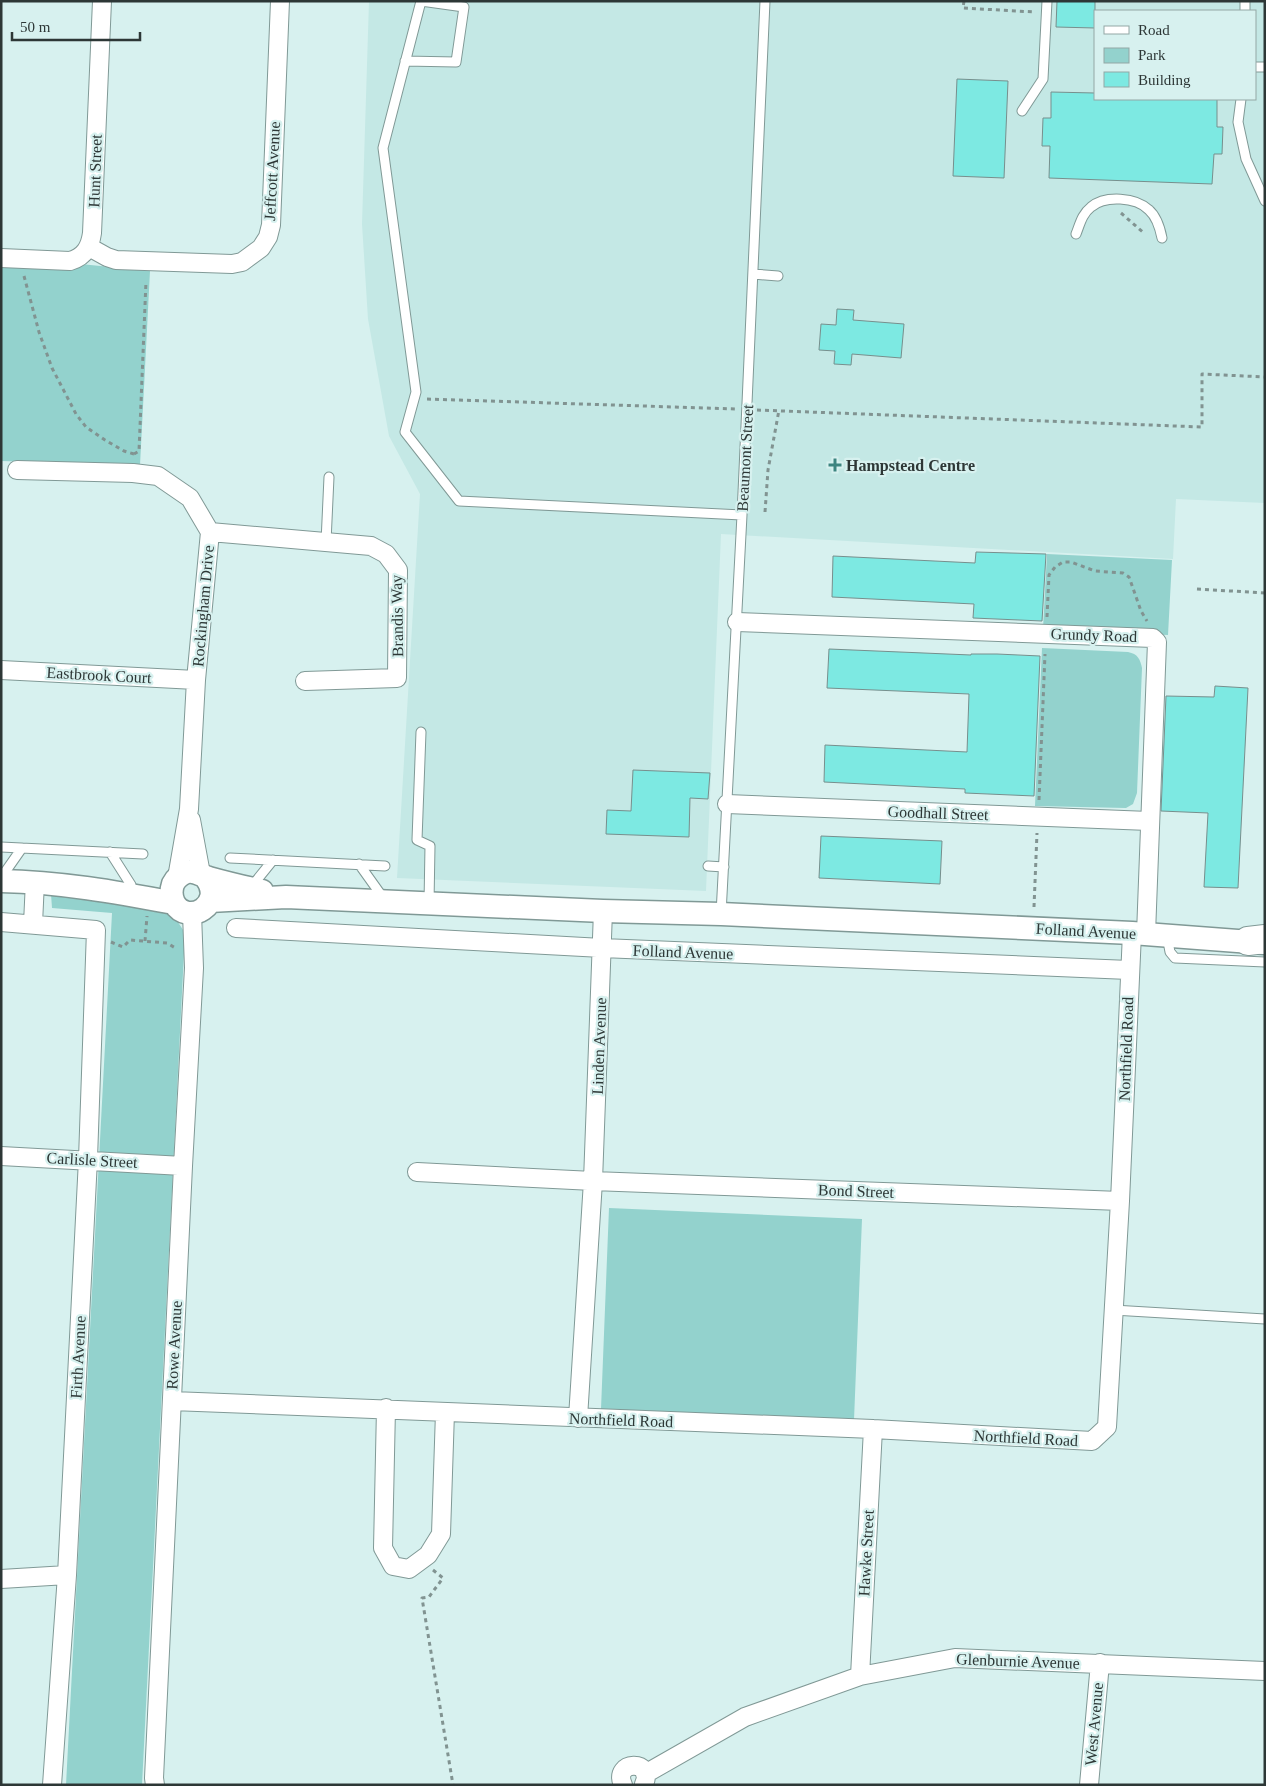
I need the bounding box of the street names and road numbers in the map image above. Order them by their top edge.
street label: Jeffcott Avenue [261,121,283,221]
street label: Hunt Street [85,134,105,208]
street label: Beaumont Street [734,404,756,512]
street label: Rockingham Drive [189,544,218,668]
street label: Brandis Way [388,575,407,657]
street label: Grundy Road [1050,625,1138,646]
street label: Eastbrook Court [46,664,153,686]
street label: Goodhall Street [887,803,989,823]
street label: Folland Avenue [1035,920,1137,942]
street label: Folland Avenue [632,942,734,962]
street label: Linden Avenue [589,997,609,1095]
street label: Northfield Road [1116,997,1136,1101]
street label: Carlisle Street [46,1149,138,1171]
street label: Bond Street [818,1181,895,1201]
street label: Rowe Avenue [163,1300,185,1390]
street label: Firth Avenue [67,1315,89,1399]
street label: Northfield Road [569,1410,673,1430]
street label: Northfield Road [973,1427,1079,1449]
street label: Hawke Street [855,1509,877,1597]
street label: Glenburnie Avenue [956,1650,1080,1672]
street label: West Avenue [1082,1682,1106,1766]

